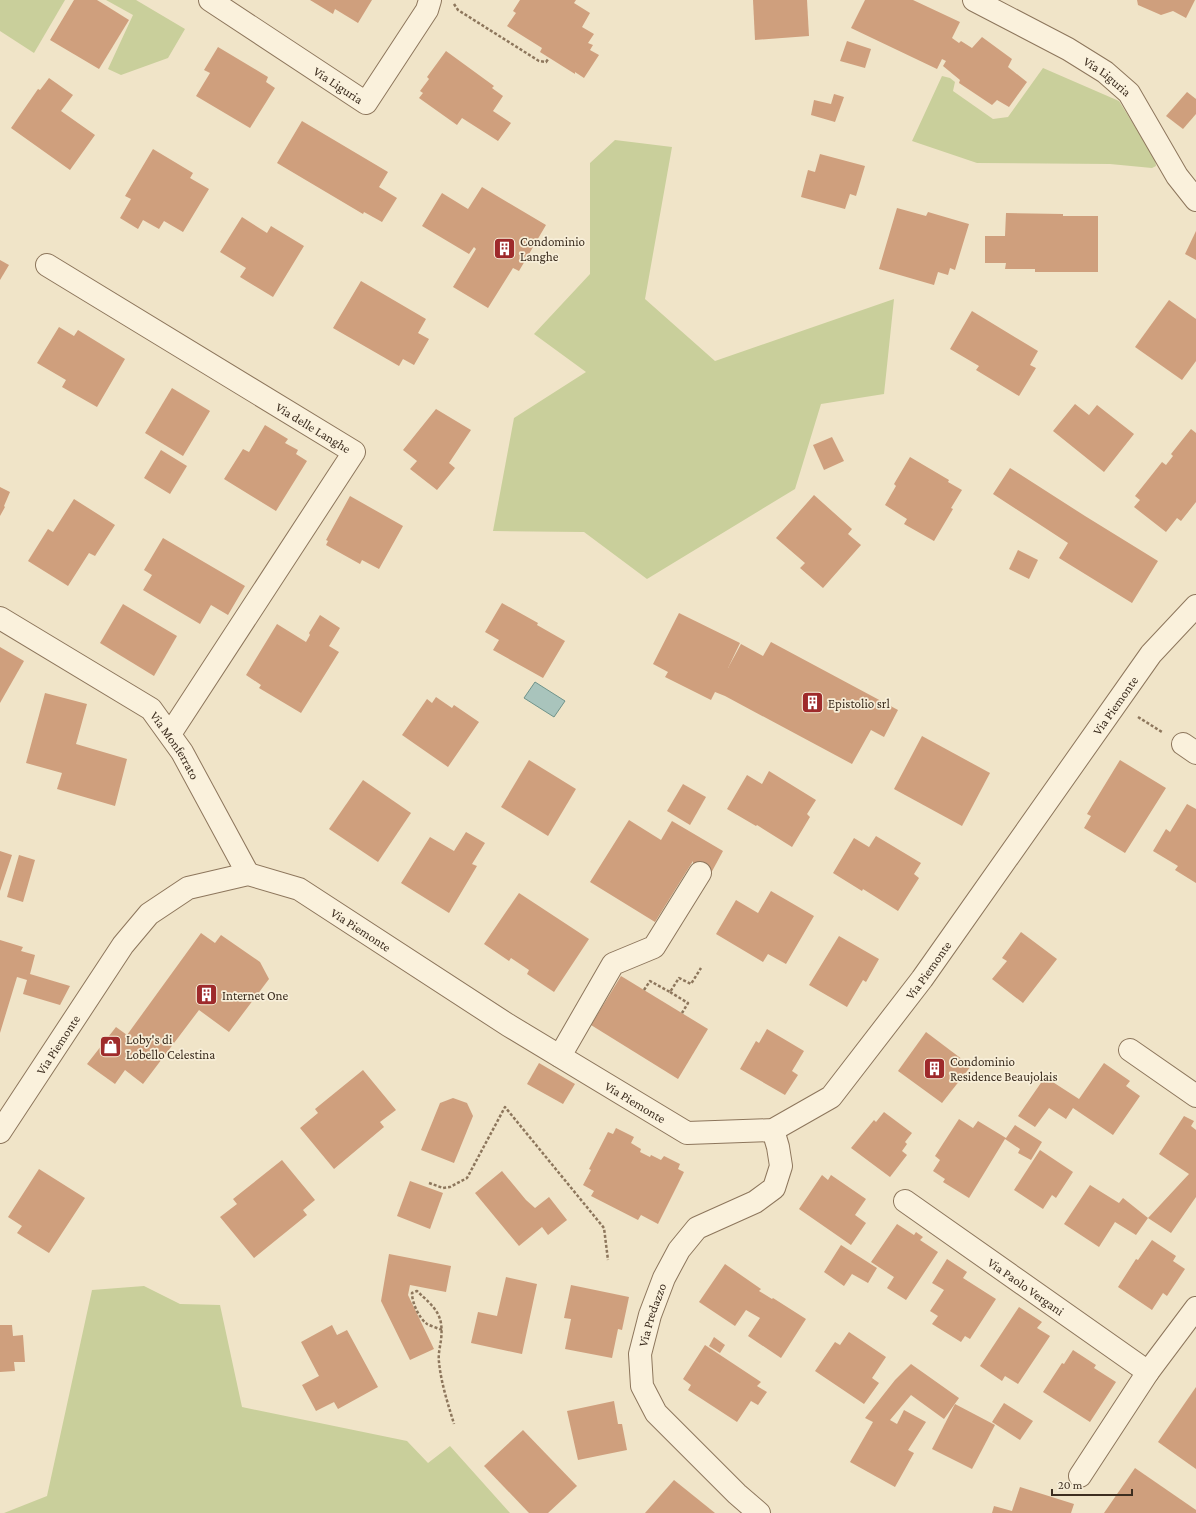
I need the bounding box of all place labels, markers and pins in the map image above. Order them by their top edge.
place label: Condominio Langhe [520,234,585,264]
building icon: Condominio Langhe [491,235,517,261]
building icon: Epistolio srl [799,690,825,716]
place label: Epistolio srl [828,696,890,711]
building icon: Internet One [194,982,220,1008]
place label: Internet One [222,988,289,1003]
place label: Loby's di Lobello Celestina [126,1032,215,1062]
shop icon: Loby's di Lobello Celestina [97,1033,123,1059]
place label: Condominio Residence Beaujolais [950,1054,1058,1085]
building icon: Condominio Residence Beaujolais [921,1055,947,1081]

